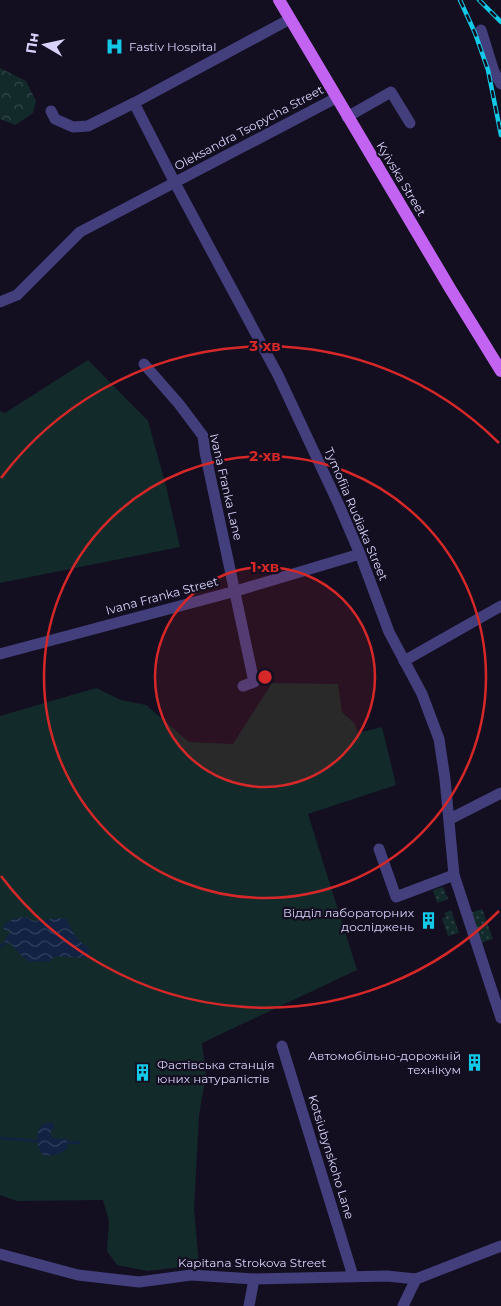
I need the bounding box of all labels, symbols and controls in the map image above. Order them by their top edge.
north arrow [20,20,70,70]
text: Пн [22,31,43,55]
hospital icon: Fastiv Hospital [105,37,125,57]
place label: Fastiv Hospital [129,39,216,54]
street label: Oleksandra Tsopycha Street [172,82,326,173]
street label: Kyivska Street [373,139,430,219]
text: 3 хв [248,336,281,355]
street label: Ivana Franka Lane [207,432,246,542]
street label: Tymofiia Rudiaka Street [322,445,391,583]
text: 2 хв [249,446,281,465]
text: 1 хв [251,557,279,576]
street label: Ivana Franka Street [104,573,220,618]
centre of rings [256,668,274,686]
place label: Відділ лабораторних досліджень [283,905,415,934]
building icon: Відділ лабораторних досліджень [418,910,438,930]
place label: Автомобільно-дорожній технікум [308,1048,461,1077]
building icon: Автомобільно-дорожній технікум [465,1053,485,1073]
place label: Фастівська станція юних натуралістів [157,1057,275,1086]
building icon: Фастівська станція юних натуралістів [133,1062,153,1082]
street label: Kotsiubynskoho Lane [305,1093,358,1221]
street label: Kapitana Strokova Street [178,1255,326,1270]

